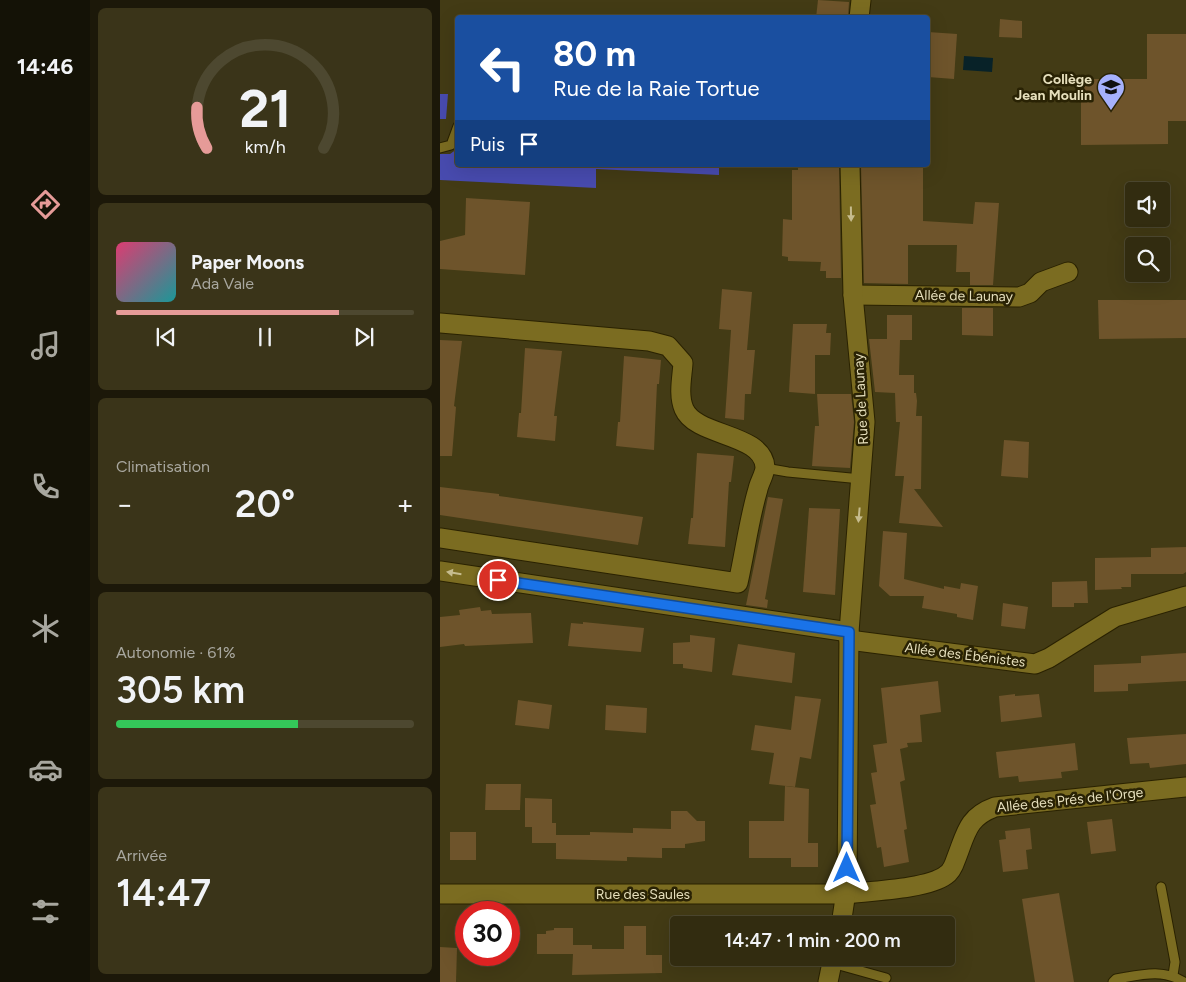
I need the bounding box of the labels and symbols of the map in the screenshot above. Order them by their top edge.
place label: Collège Jean Moulin [1015,71,1092,104]
school or university icon: Collège Jean Moulin [1096,72,1126,111]
one-way arrow [848,206,856,222]
street label: Allée de Launay [915,287,1014,305]
street label: Rue de Launay [850,352,872,445]
one-way arrow [854,508,862,524]
pin [477,559,519,601]
one-way arrow [446,569,462,577]
street label: Allée des Ébénistes [904,639,1026,671]
street label: Allée des Prés de l'Orge [996,784,1144,816]
position arrow [820,841,872,893]
street label: Rue des Saules [596,886,690,903]
speed limit sign: 30 [455,901,520,966]

